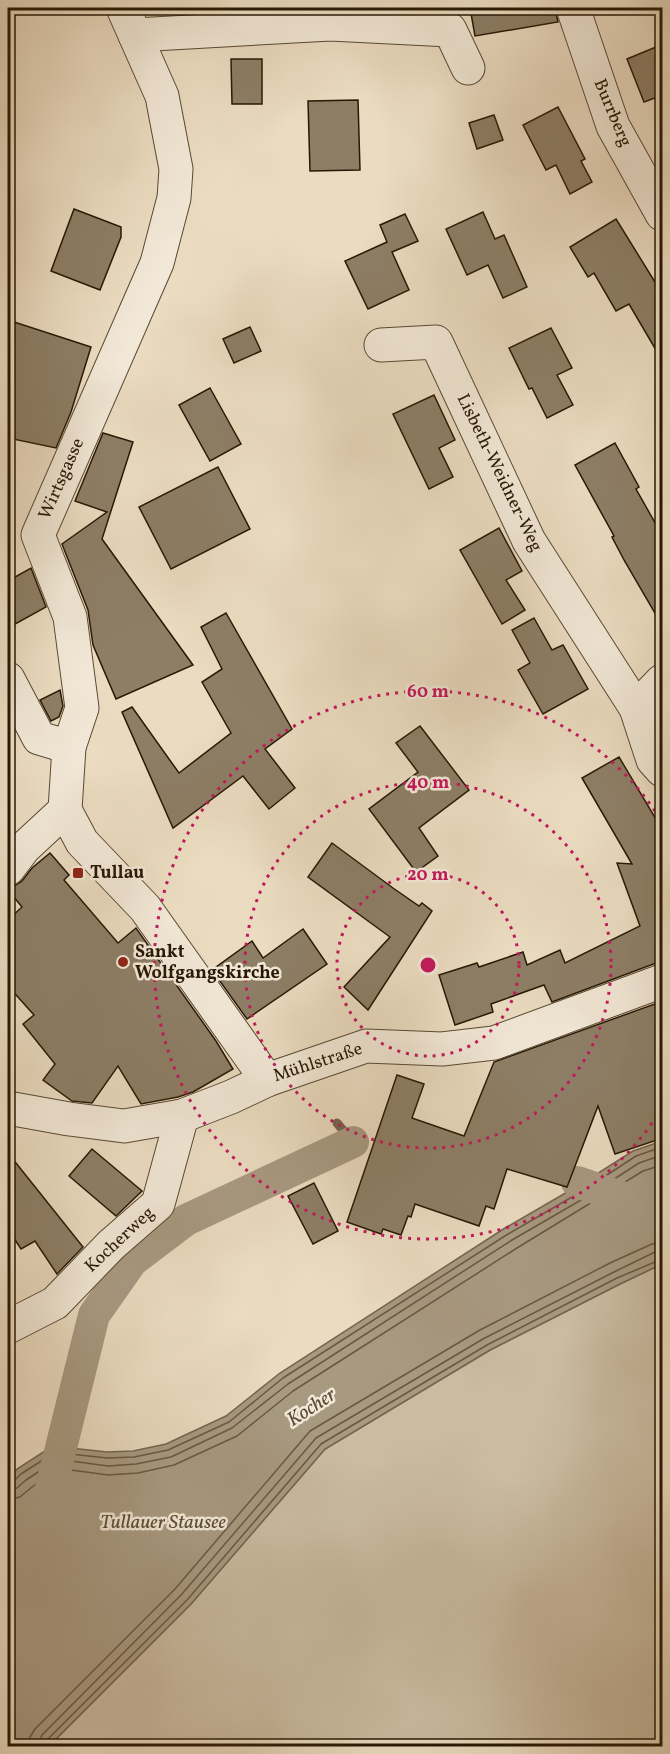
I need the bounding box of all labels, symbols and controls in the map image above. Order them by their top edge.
street label: Burrberg [587,75,637,151]
street label: Lisbeth-Weidner-Weg [450,390,548,556]
street label: Wirtsgasse [33,434,91,524]
text: 60 m [407,680,449,705]
text: 40 m [407,771,449,796]
place label: Tullau [90,861,144,886]
text: 20 m [407,863,449,888]
marker: Tullau [71,866,85,880]
place label: Sankt Wolfgangskirche [135,940,280,986]
marker: Sankt Wolfgangskirche [116,955,130,969]
centre of rings [418,955,438,975]
street label: Mühlstraße [270,1037,366,1089]
street label: Kocherweg [80,1201,160,1279]
water label: Kocher [282,1381,342,1434]
water label: Tullauer Stausee [100,1509,226,1537]

